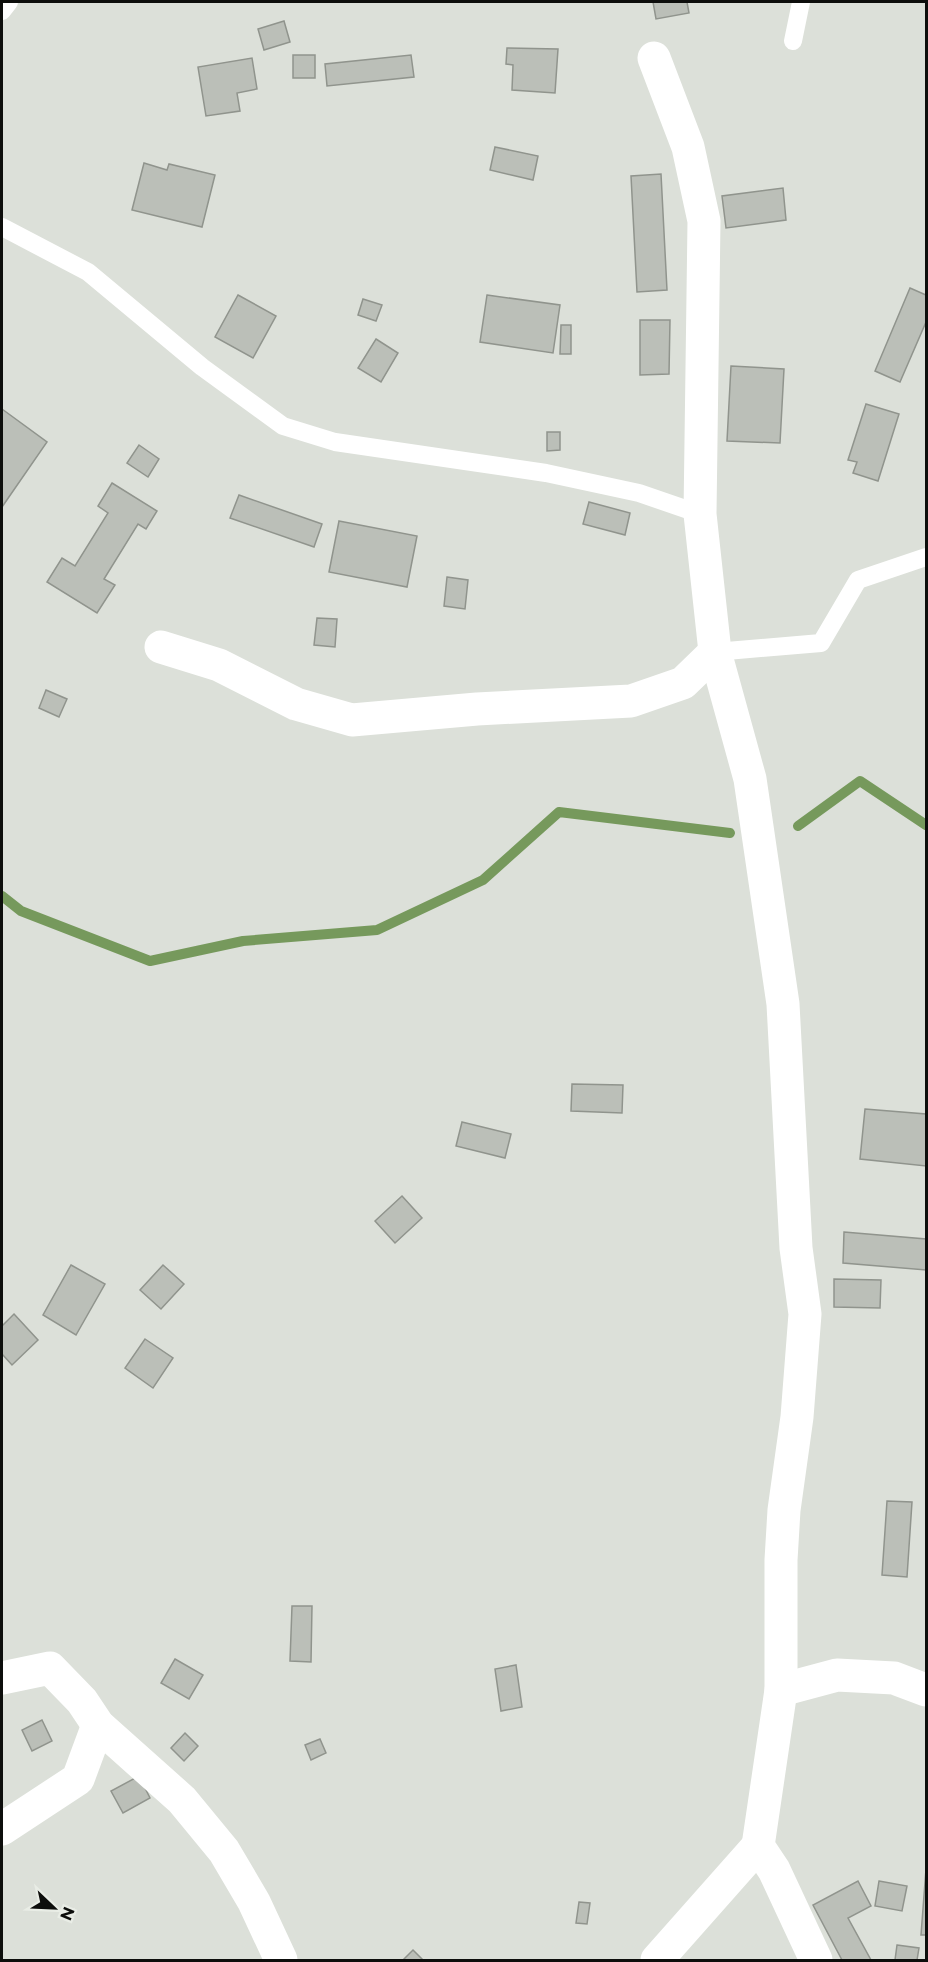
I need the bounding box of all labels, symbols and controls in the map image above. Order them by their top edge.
north arrow [24,1878,84,1938]
text: N [56,1904,79,1923]

